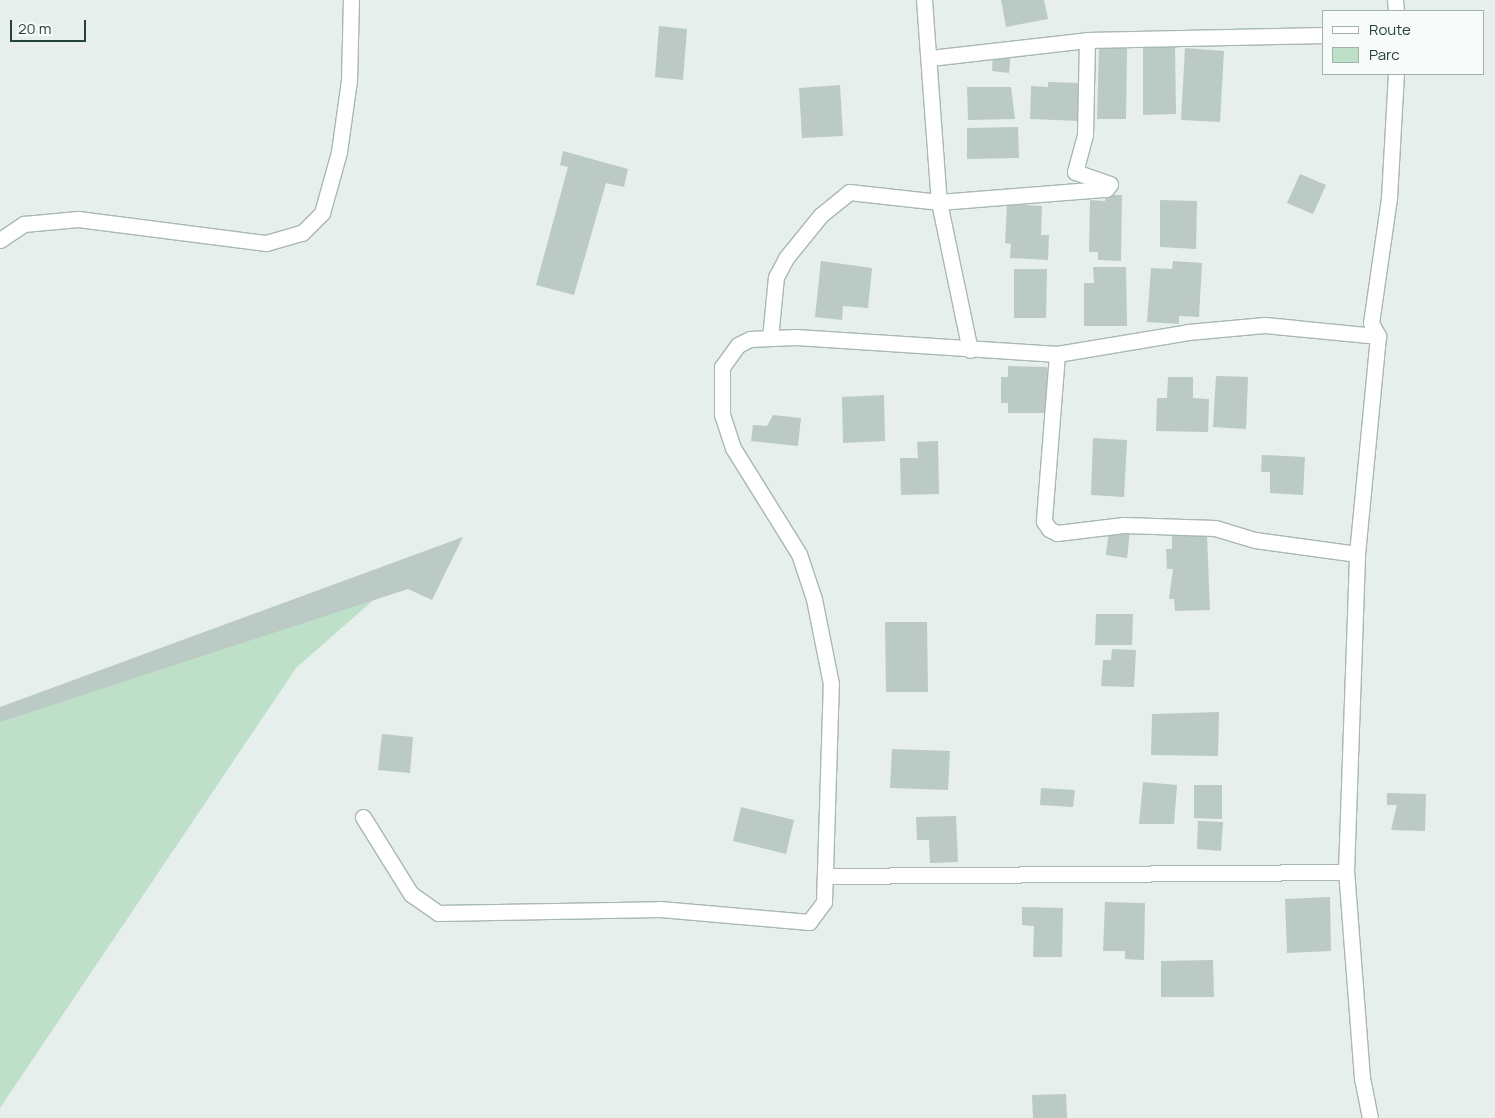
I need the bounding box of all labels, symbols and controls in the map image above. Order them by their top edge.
scale bar [12,10,89,42]
legend [1322,10,1485,75]
text: 20 m [18,18,51,39]
text: Route [1369,19,1411,40]
text: Parc [1369,44,1400,65]

